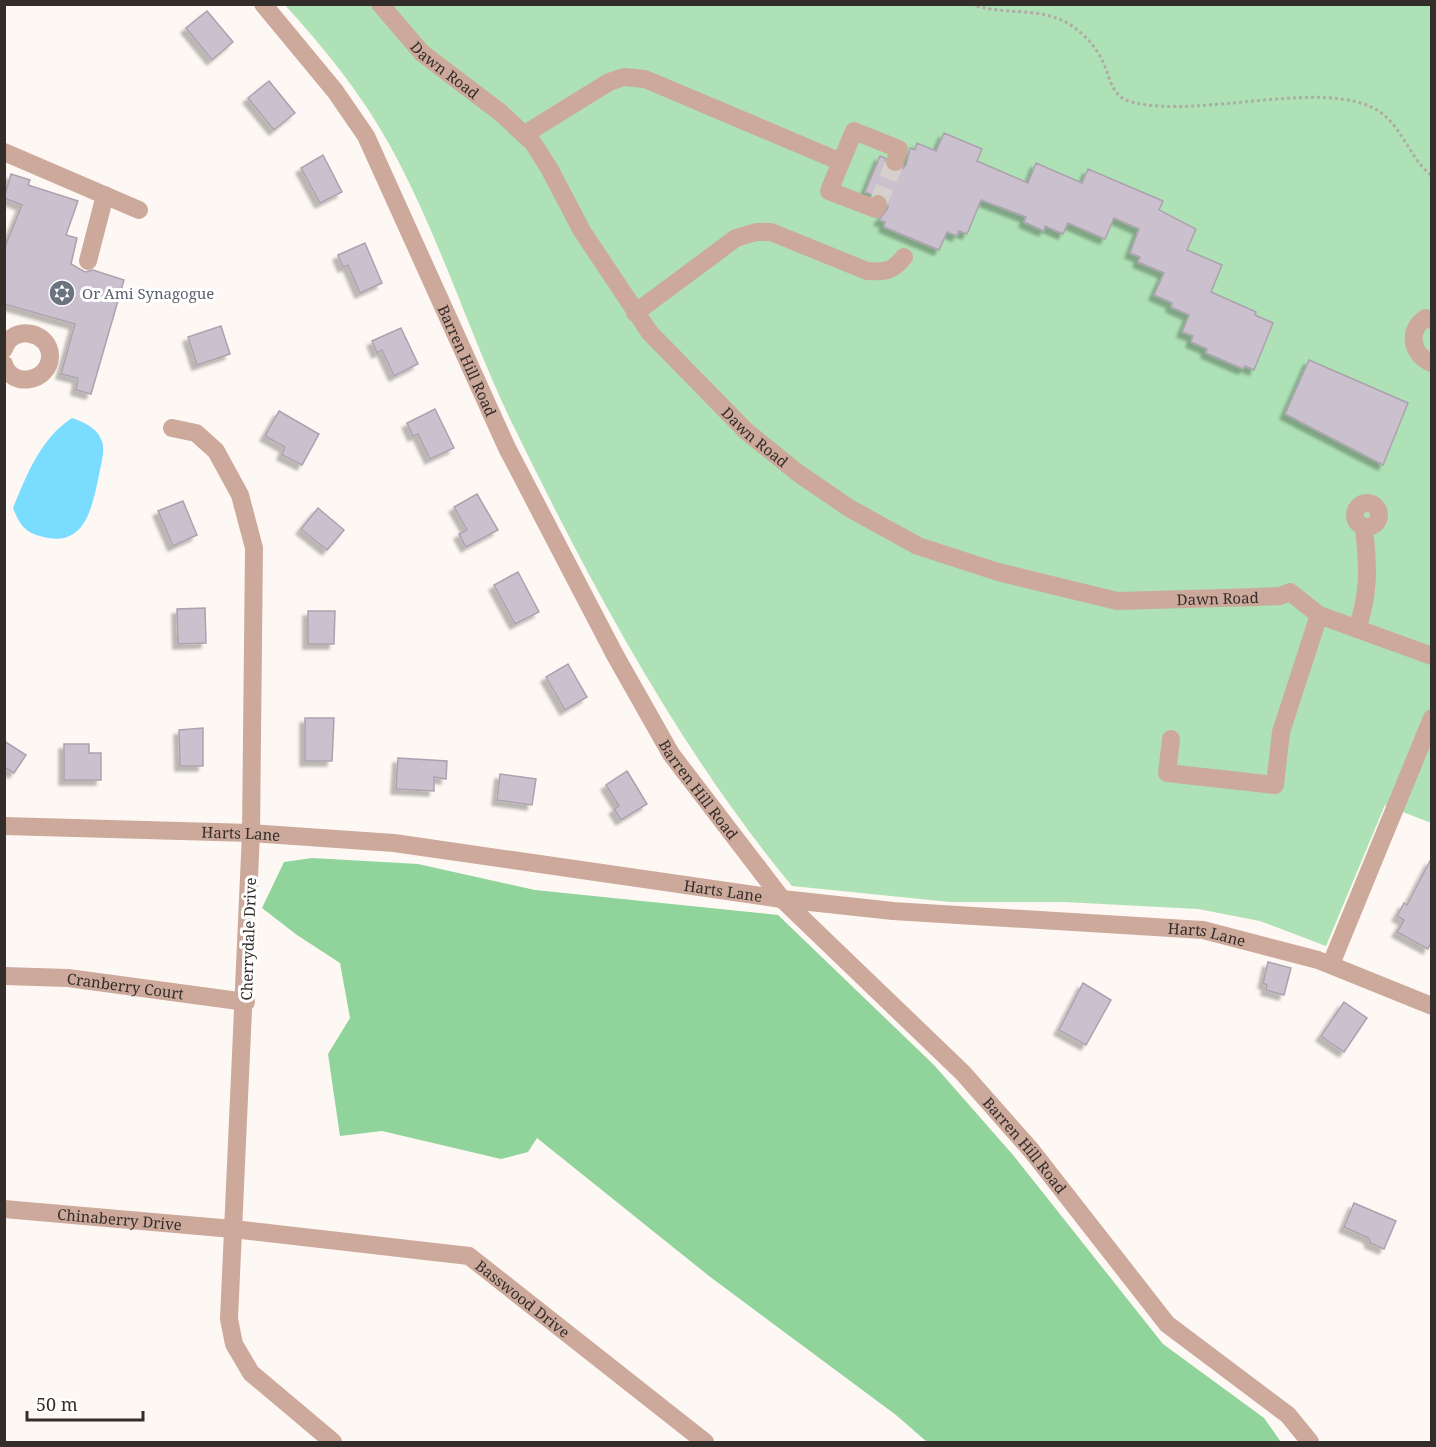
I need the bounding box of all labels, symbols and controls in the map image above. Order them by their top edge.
street label: Dawn Road [406,37,483,103]
synagogue icon: Or Ami Synagogue [47,278,77,308]
place label: Or Ami Synagogue [82,283,214,303]
street label: Barren Hill Road [434,302,501,419]
street label: Dawn Road [718,402,793,471]
street label: Dawn Road [1176,587,1259,609]
street label: Barren Hill Road [655,736,743,843]
street label: Harts Lane [201,822,281,845]
street label: Harts Lane [683,875,764,906]
street label: Cherrydale Drive [236,877,260,1001]
street label: Harts Lane [1167,918,1248,951]
street label: Cranberry Court [66,968,185,1004]
street label: Barren Hill Road [979,1093,1071,1198]
street label: Chinaberry Drive [56,1204,183,1234]
street label: Basswood Drive [472,1255,574,1342]
scale bar [27,1384,142,1422]
text: 50 m [36,1392,78,1416]

